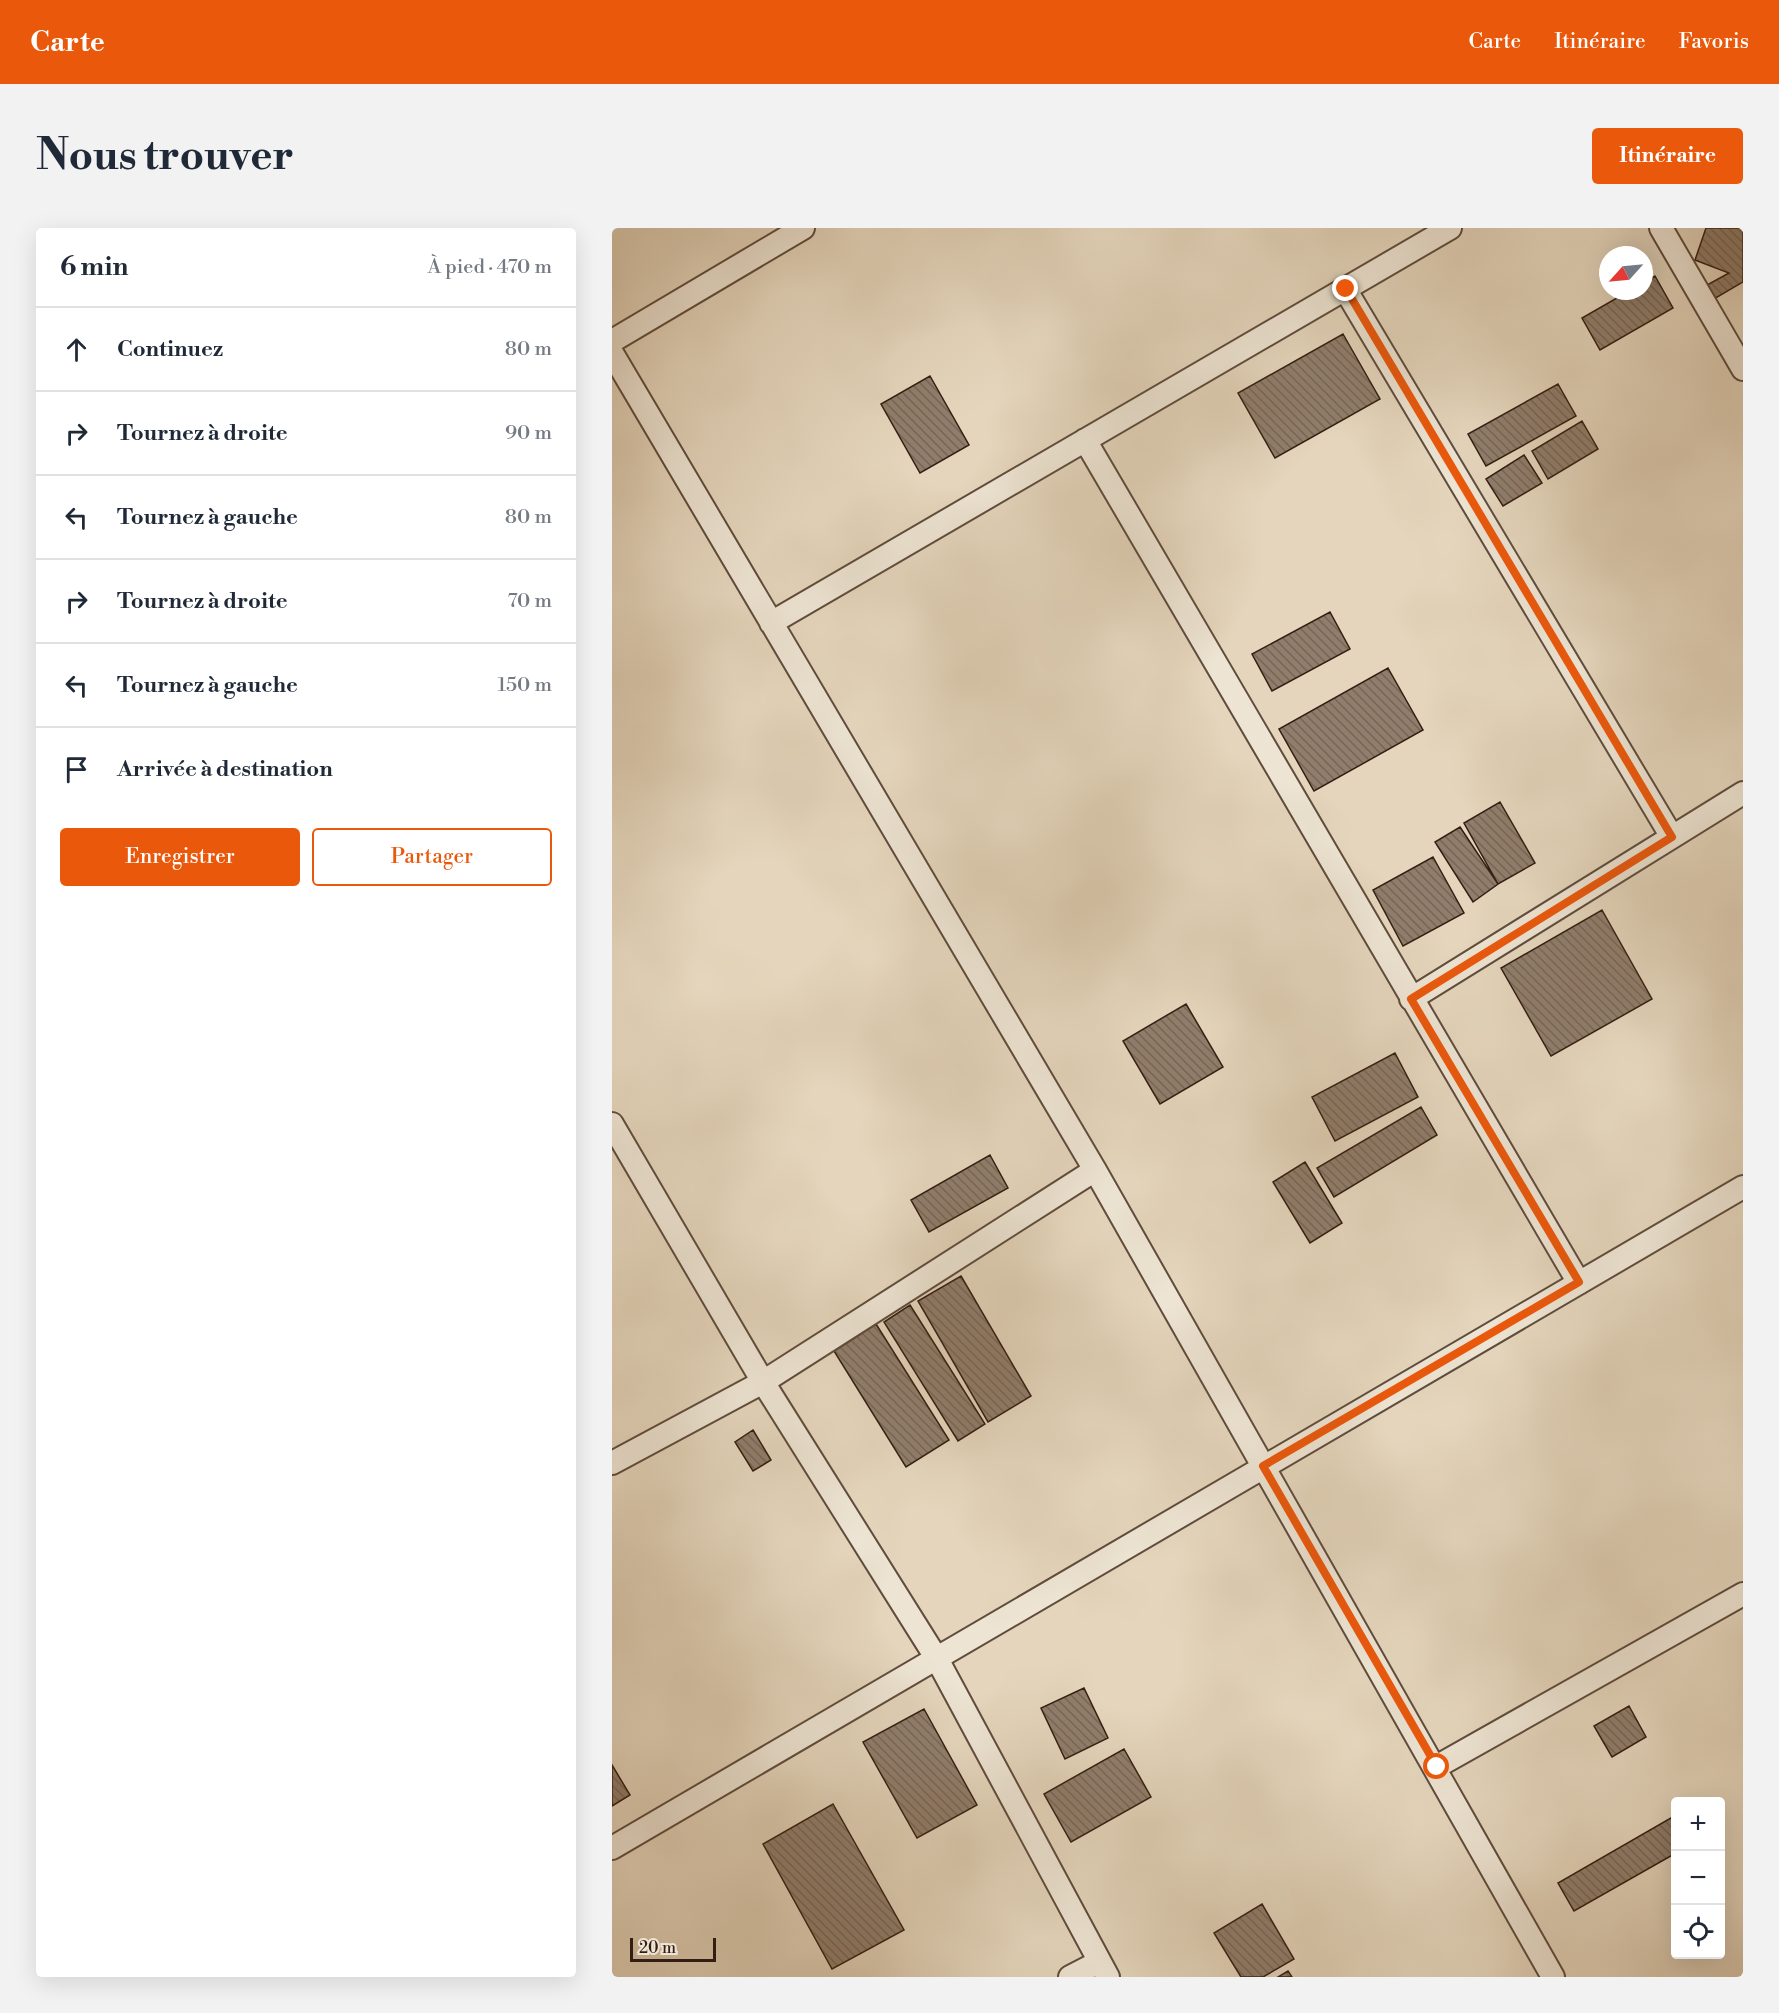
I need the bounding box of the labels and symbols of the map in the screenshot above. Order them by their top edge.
north arrow [1599,246,1653,300]
route end [1332,275,1358,301]
route start [1423,1753,1449,1779]
scale bar [630,1935,716,1962]

